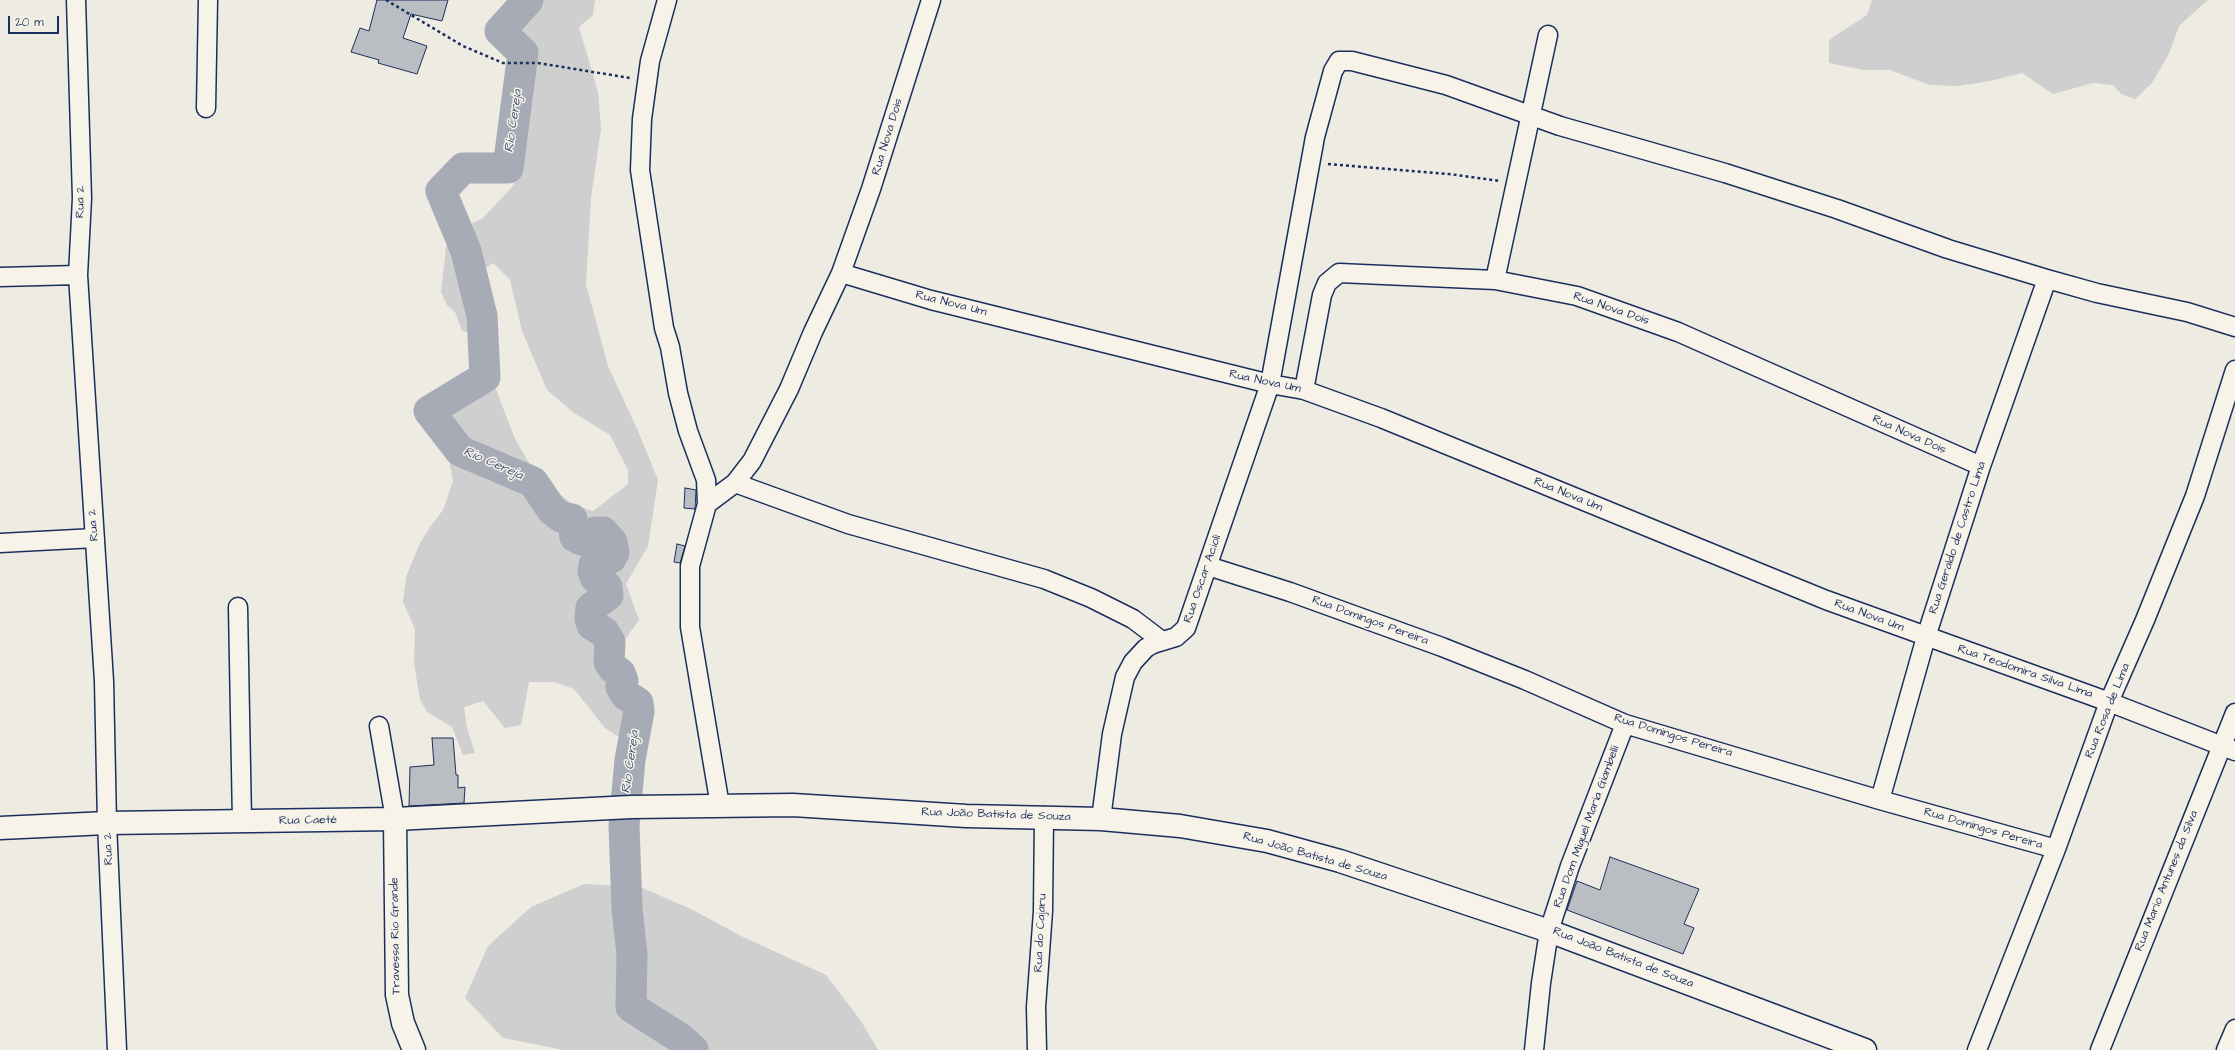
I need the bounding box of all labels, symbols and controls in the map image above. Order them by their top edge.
scale bar [10,8,61,34]
text: 20 m [15,14,44,31]
water label: Rio Cereja [502,89,526,153]
street label: Rua Nova Dois [870,97,906,177]
street label: Rua 2 [74,186,88,218]
street label: Rua Nova Um [914,288,988,320]
street label: Rua Nova Dois [1571,289,1651,329]
street label: Rua Nova Um [1228,367,1302,397]
street label: Rua Nova Dois [1870,412,1948,458]
water label: Rio Cereja [461,444,525,484]
street label: Rua Geraldo de Castro Lima [1927,460,1989,616]
street label: Rua Nova Um [1531,475,1605,515]
street label: Rua 2 [86,508,102,542]
street label: Rua Oscar Acioli [1181,533,1225,625]
street label: Rua Domingos Pereira [1310,593,1430,649]
street label: Rua Nova Um [1832,597,1906,635]
street label: Rua Teodomira Silva Lima [1956,642,2094,702]
street label: Rua Rosa de Lima [2082,662,2134,760]
street label: Rua Domingos Pereira [1612,711,1734,761]
water label: Rio Cereja [619,730,643,794]
street label: Rua Dom Miguel Maria Giambelli [1551,744,1623,910]
street label: Rua João Batista de Souza [921,805,1071,825]
street label: Rua Domingos Pereira [1922,805,2044,853]
street label: Rua Mario Antunes da Silva [2132,809,2202,953]
street label: Rua Caeté [279,813,337,829]
street label: Rua João Batista de Souza [1241,829,1389,885]
street label: Rua 2 [101,833,117,865]
street label: Travessa Rio Grande [388,877,404,995]
street label: Rua do Cajaru [1032,893,1050,973]
street label: Rua João Batista de Souza [1551,924,1695,992]

